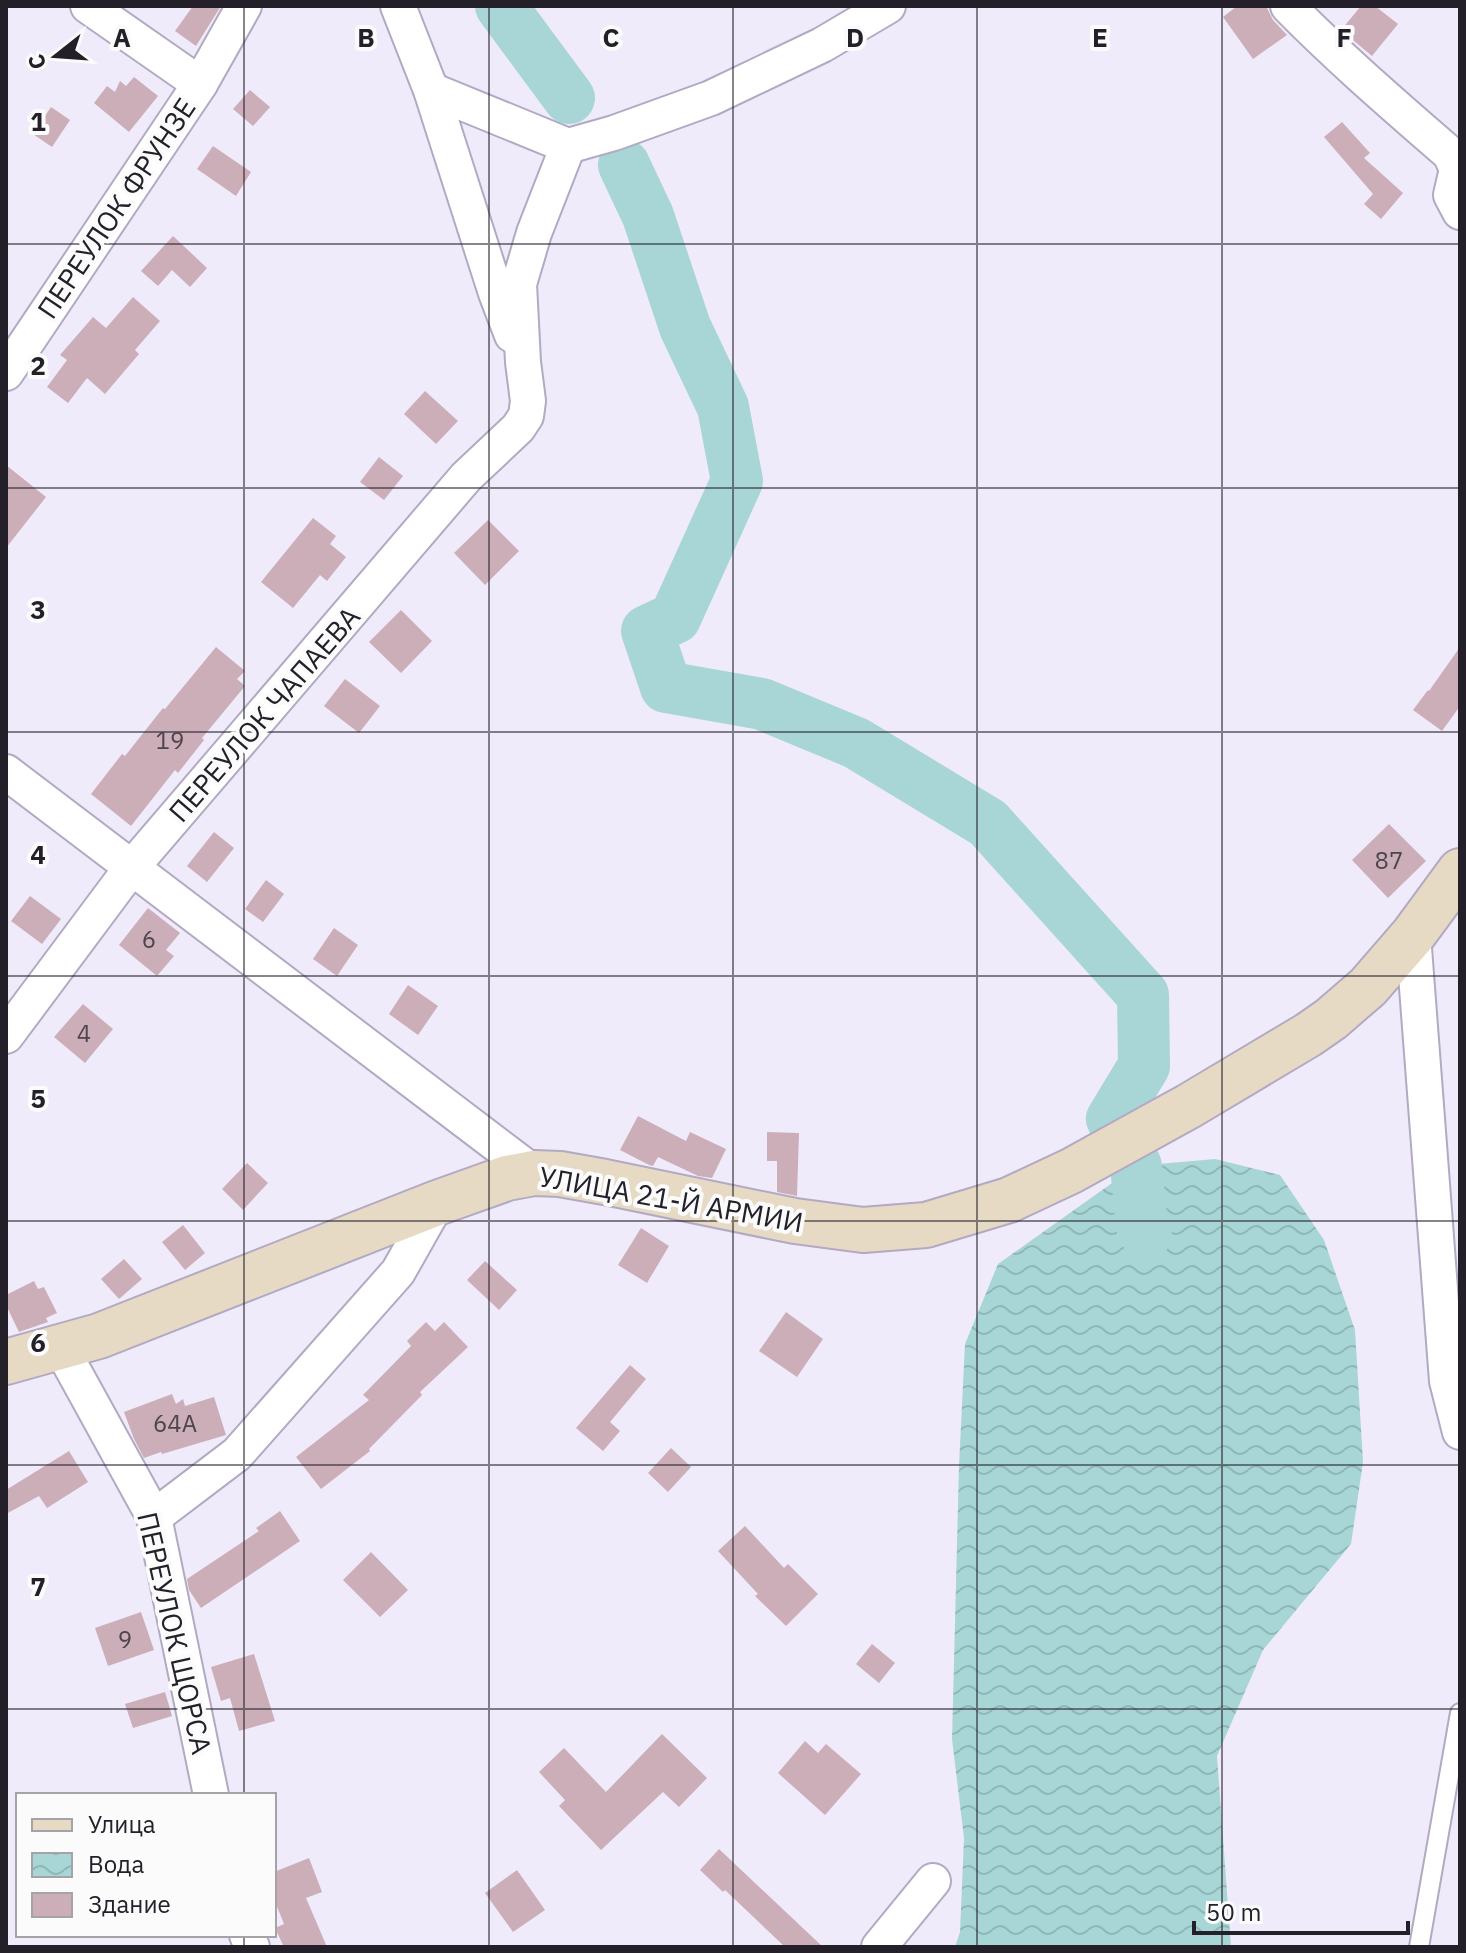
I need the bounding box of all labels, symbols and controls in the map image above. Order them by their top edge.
north arrow [16,16,96,96]
text: A [113,20,131,54]
text: B [357,20,375,54]
text: C [603,20,620,54]
text: D [846,20,864,54]
text: E [1092,20,1108,54]
text: F [1336,20,1352,54]
text: С [20,51,52,73]
street label: ПЕРЕУЛОК ФРУНЗЕ [28,91,204,325]
text: 1 [30,104,46,138]
text: 2 [30,348,46,382]
text: 3 [30,592,46,626]
street label: ПЕРЕУЛОК ЧАПАЕВА [160,598,368,830]
house number: 19 [156,724,184,756]
text: 4 [30,837,46,871]
house number: 87 [1375,844,1403,876]
house number: 6 [142,923,156,955]
house number: 4 [77,1017,91,1049]
text: 5 [30,1081,46,1115]
street label: УЛИЦА 21-Й АРМИИ [536,1158,806,1240]
text: 6 [30,1325,46,1359]
house number: 64А [153,1407,197,1439]
street label: ПЕРЕУЛОК ЩОРСА [129,1508,221,1758]
text: 7 [30,1569,46,1603]
house number: 9 [118,1623,132,1655]
legend [16,1793,276,1937]
text: Улица [88,1808,156,1840]
text: Вода [88,1848,144,1880]
scale bar [1194,1885,1408,1935]
text: Здание [88,1888,171,1920]
text: 50 m [1206,1896,1261,1928]

